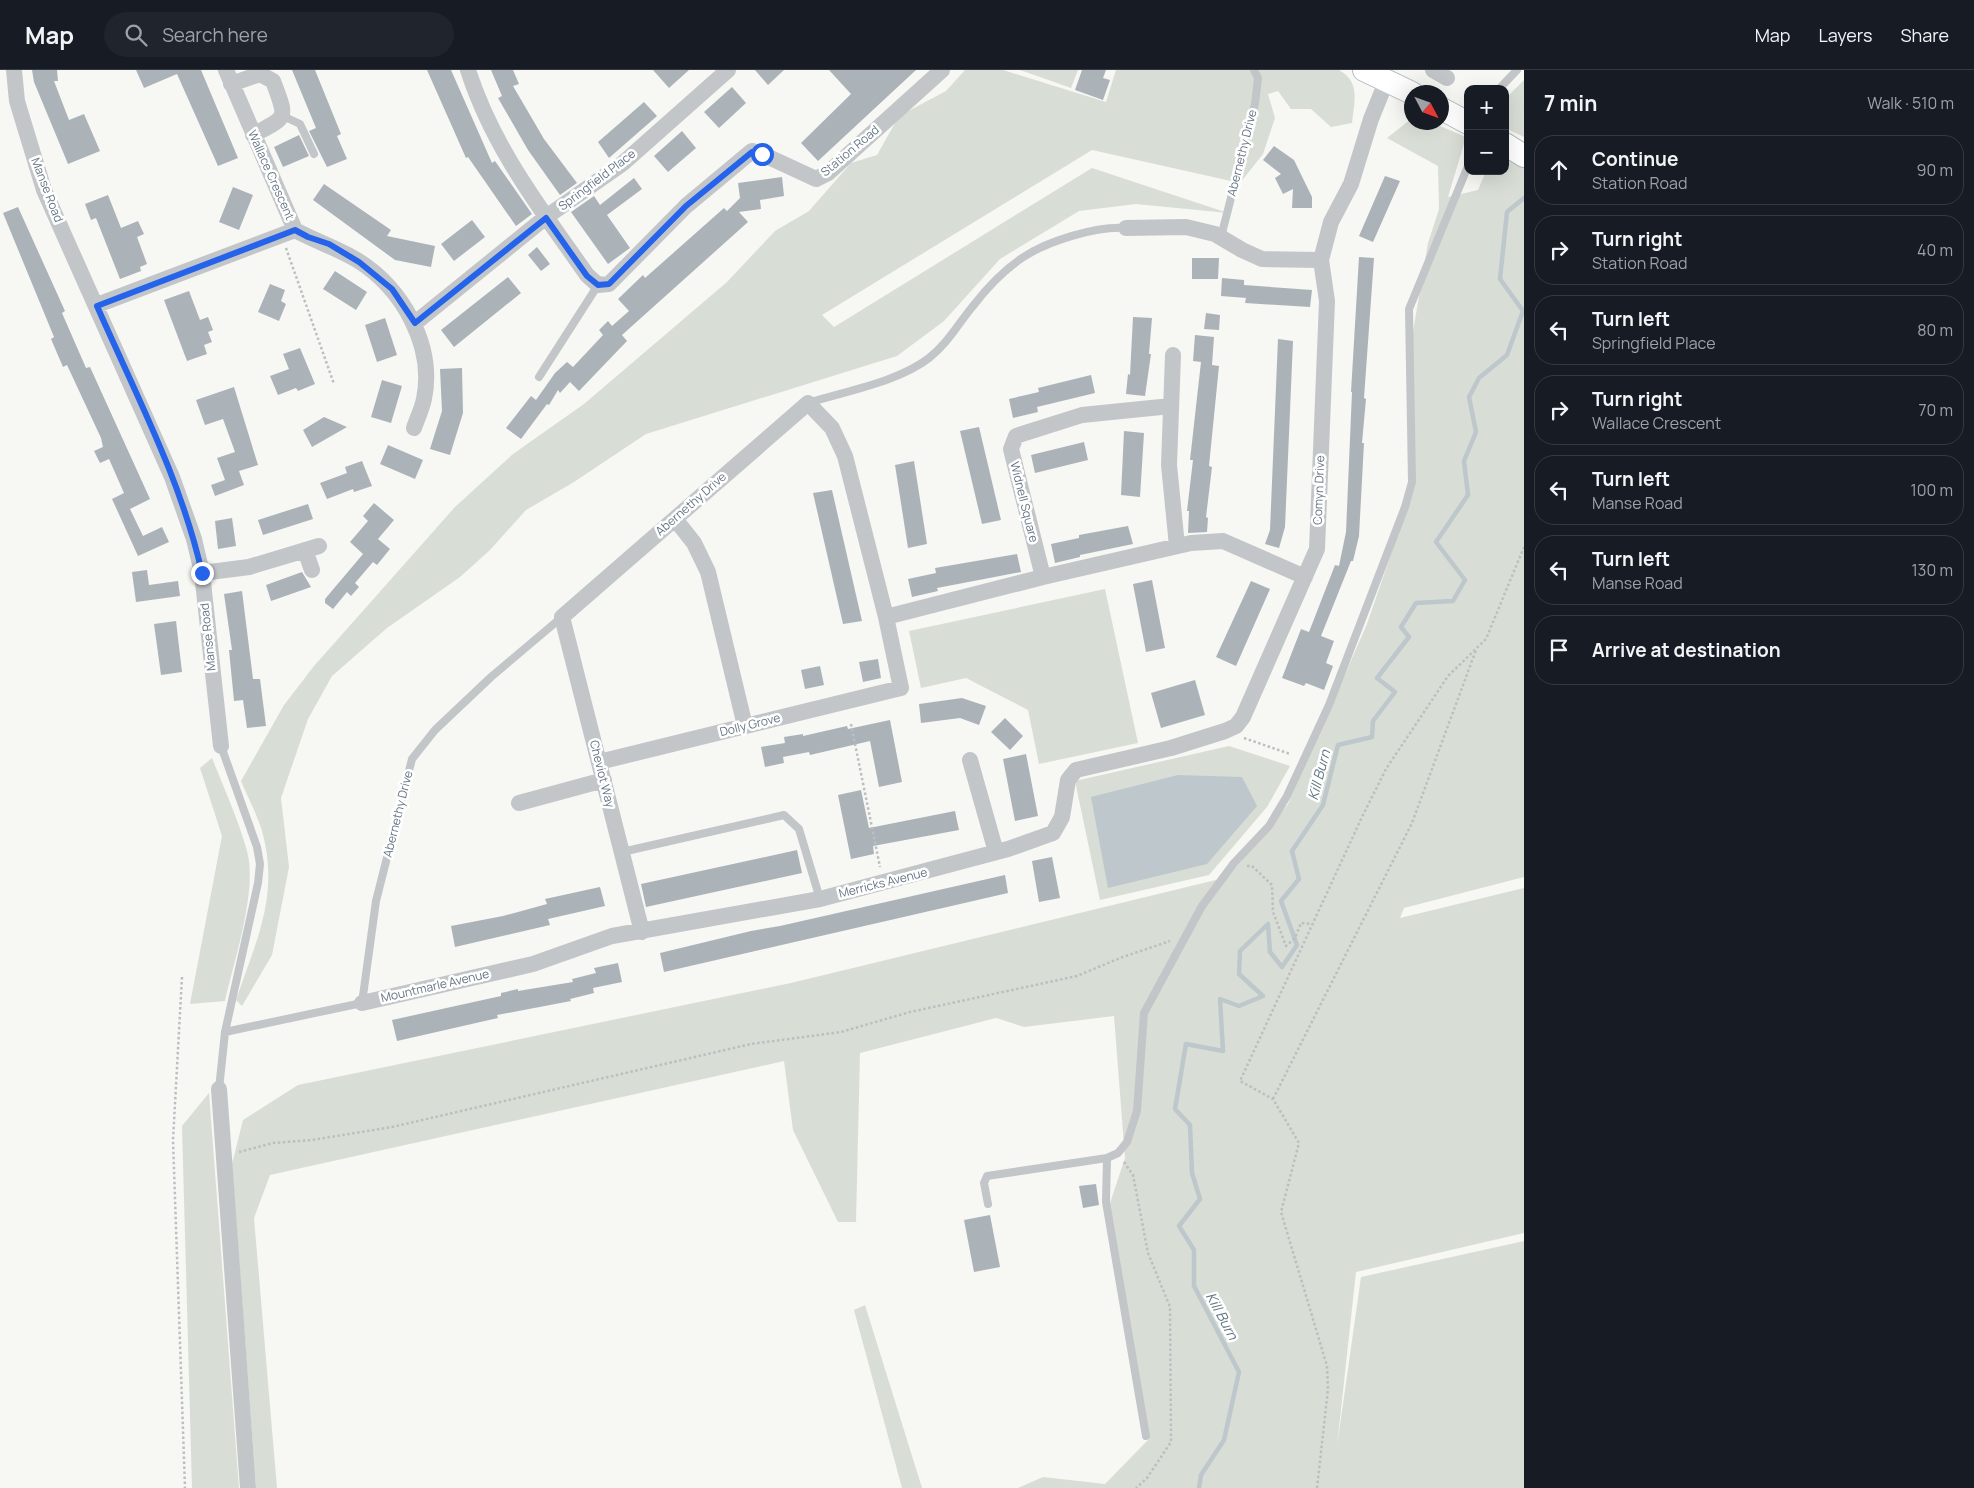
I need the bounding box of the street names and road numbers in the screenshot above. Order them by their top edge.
street label: Abernethy Drive [1223,108,1261,198]
street label: Station Road [817,121,883,180]
street label: Wallace Crescent [244,127,299,223]
street label: Springfield Place [555,145,639,214]
street label: Manse Road [27,155,68,225]
street label: Comyn Drive [1309,455,1328,525]
street label: Widnell Square [1006,460,1043,544]
street label: Abernethy Drive [652,468,730,539]
street label: Manse Road [195,602,220,672]
street label: Dolly Grove [718,709,782,740]
street label: Cheviot Way [586,738,619,810]
street label: Abernethy Drive [379,769,417,859]
street label: Merricks Avenue [837,863,929,902]
street label: Mountmarle Avenue [379,965,491,1006]

